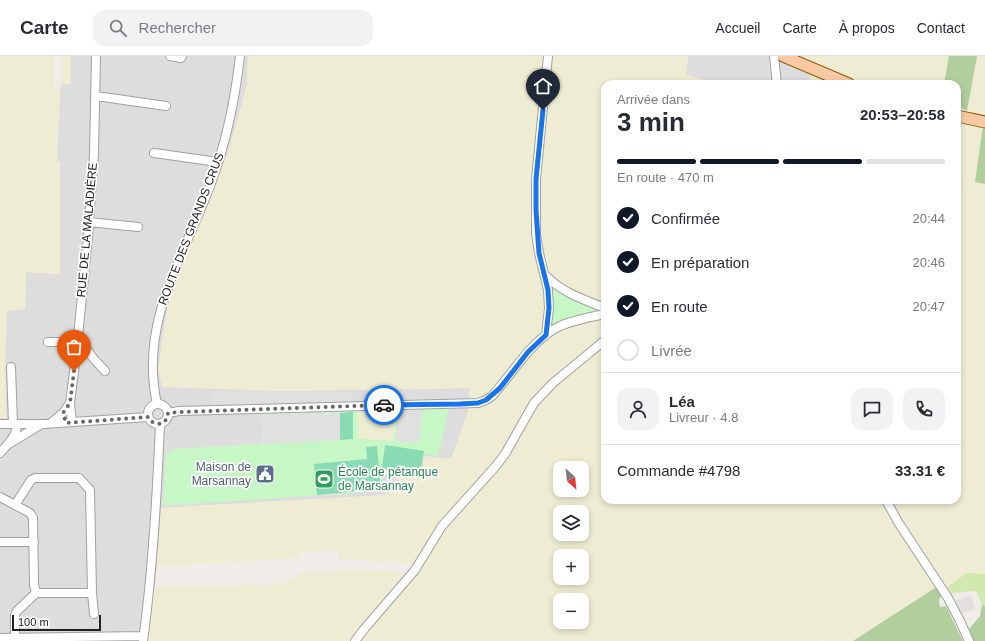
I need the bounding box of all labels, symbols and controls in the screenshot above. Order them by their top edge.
search box [93,10,373,46]
text: Carte [20,17,69,38]
icon: search [107,17,129,39]
text: Rechercher [139,19,216,36]
text: Accueil [715,20,760,36]
text: Carte [782,20,817,36]
text: À propos [839,20,895,36]
text: Contact [917,20,965,36]
pin [526,69,560,110]
icon: home [532,75,554,97]
text: Arrivée dans [617,92,690,107]
text: 20:53–20:58 [860,106,945,123]
text: 3 min [617,107,685,137]
street label: ROUTE DES GRANDS CRUS [155,151,227,307]
street label: RUE DE LA MALADIÈRE [73,162,100,298]
text: En route · 470 m [617,170,714,185]
icon: check [617,207,639,229]
text: Confirmée [651,210,720,227]
text: 20:44 [912,211,945,226]
icon: check [617,251,639,273]
text: En préparation [651,254,749,271]
text: 20:46 [912,255,945,270]
icon: check [617,295,639,317]
text: En route [651,298,708,315]
text: 20:47 [912,299,945,314]
pin [57,330,91,371]
icon: bag [63,336,85,358]
text: Livrée [651,342,692,359]
courier [364,385,404,425]
button: person [617,388,659,430]
button: chat [851,388,893,430]
button: phone [903,388,945,430]
text: Léa [669,393,695,410]
icon: car [373,394,395,416]
text: Livreur · 4.8 [669,410,738,425]
place label: Maison de Marsannay [192,460,251,488]
north arrow [553,461,589,497]
map controls [553,461,589,629]
text: Commande #4798 [617,462,740,479]
text: 33.31 € [895,462,945,479]
public building icon: Maison de Marsannay [254,463,276,485]
place label: École de pétanque de Marsannay [338,464,438,493]
sports icon: École de pétanque de Marsannay [313,468,335,490]
button: layers [553,505,589,541]
button: + [553,549,589,585]
button: − [553,593,589,629]
scale bar [12,613,101,632]
text: 100 m [18,616,49,628]

